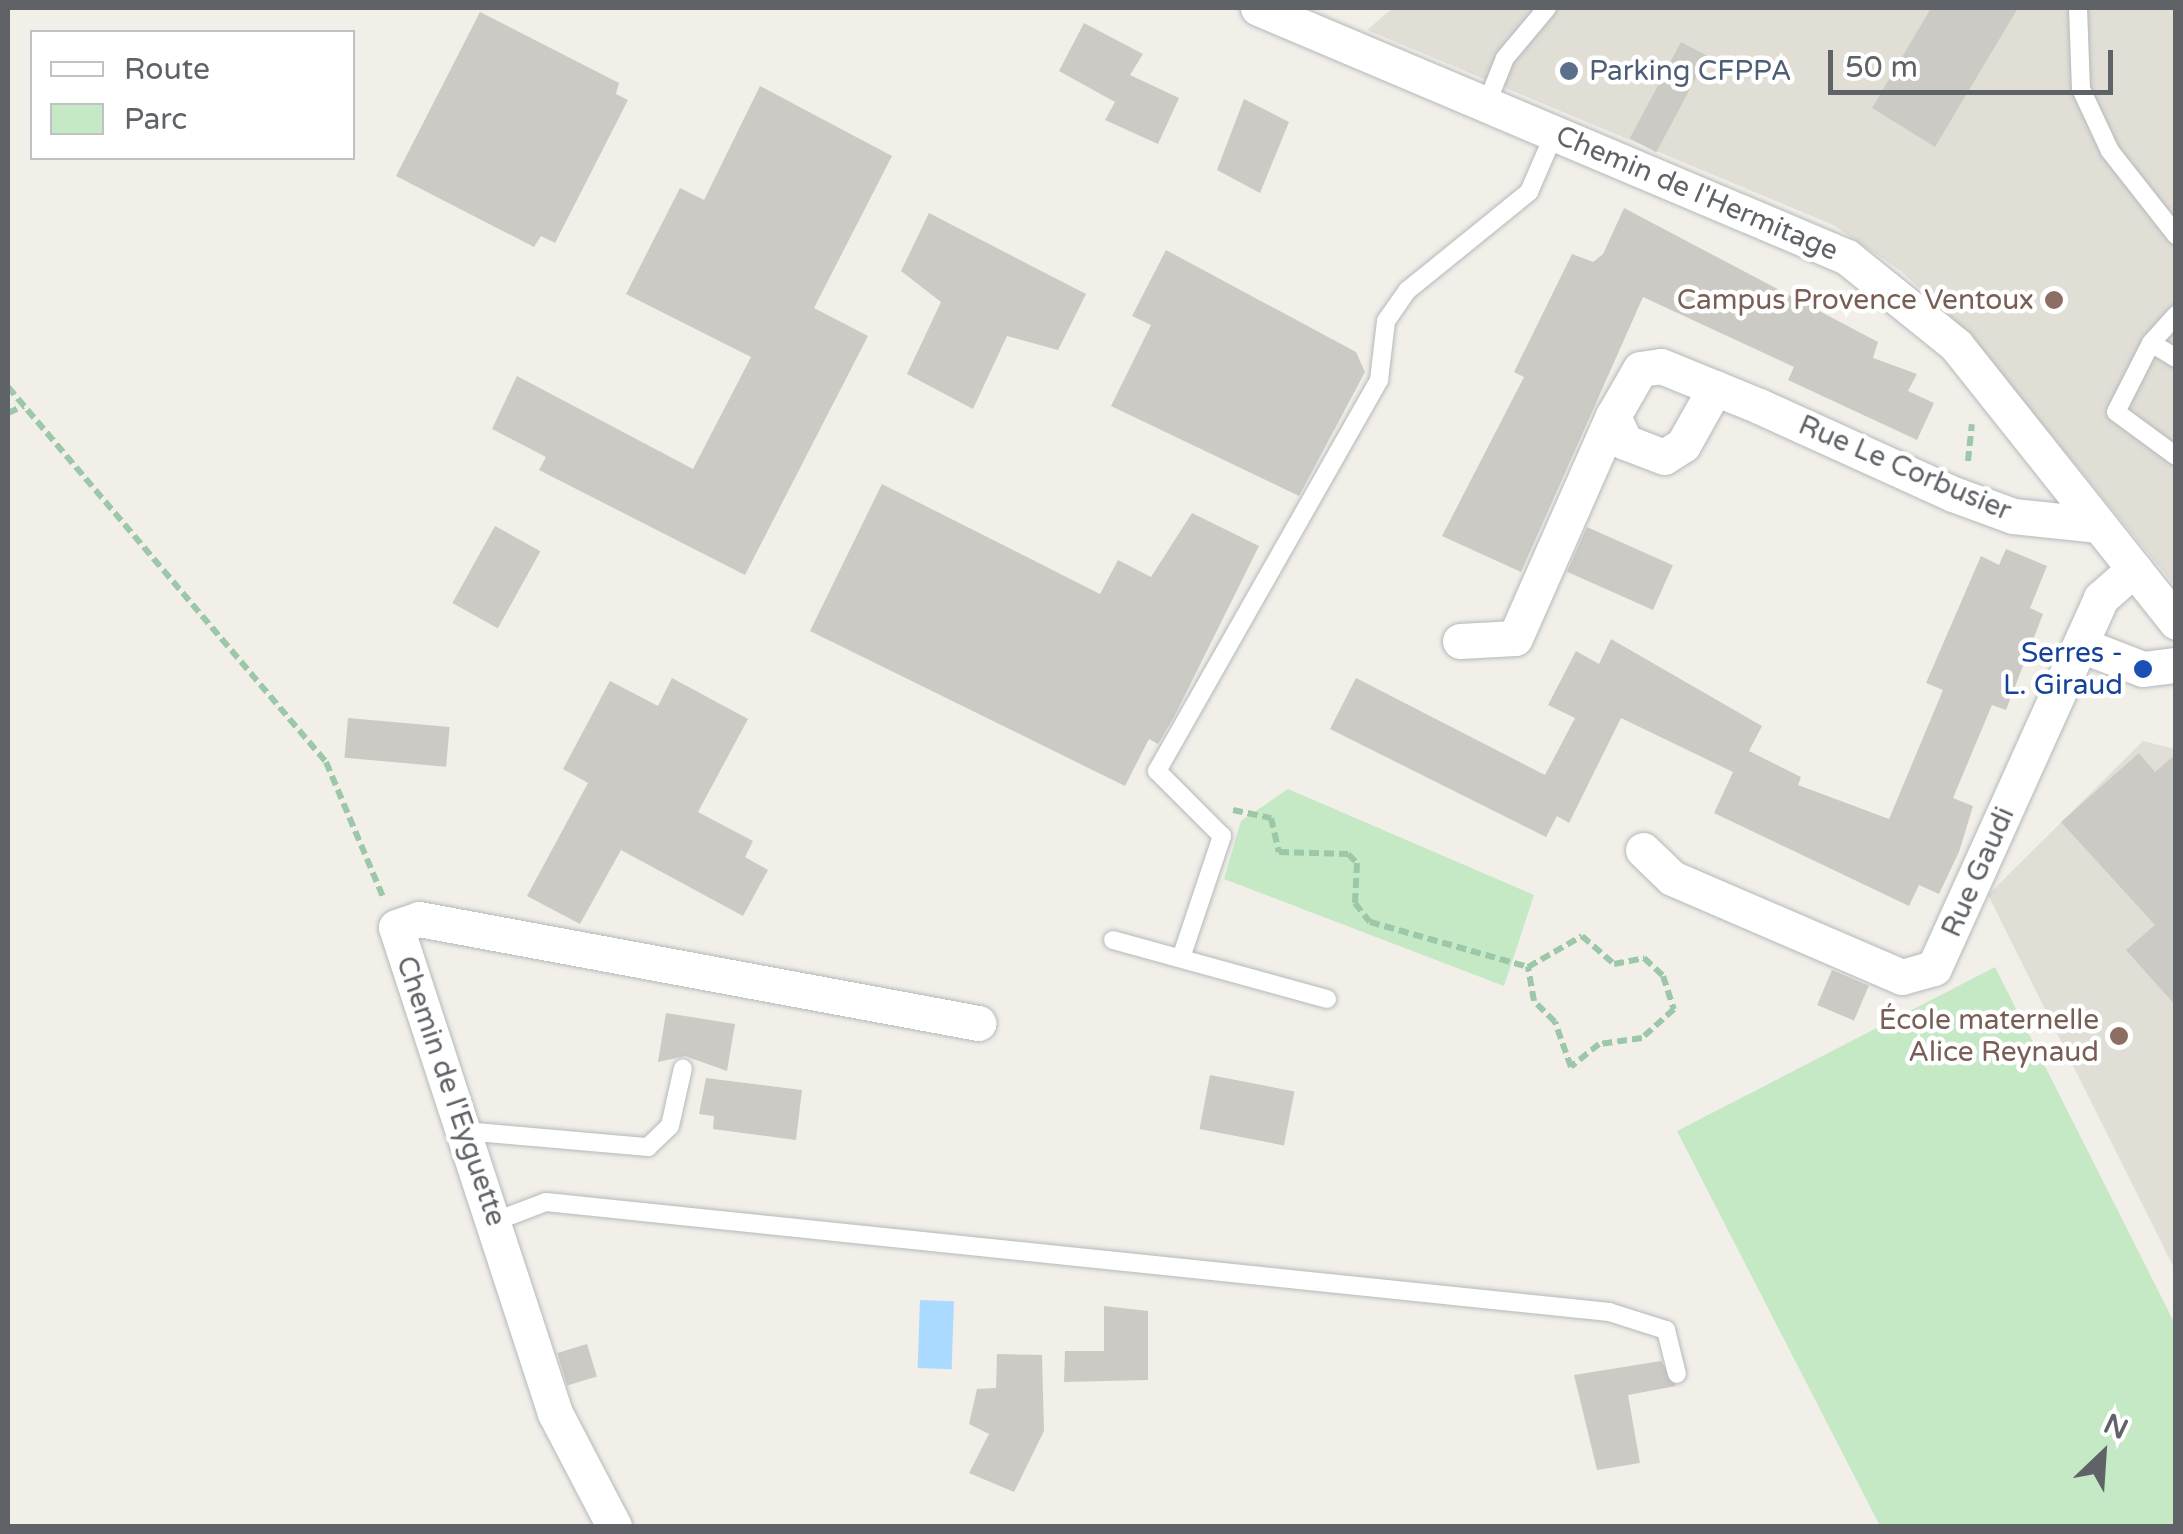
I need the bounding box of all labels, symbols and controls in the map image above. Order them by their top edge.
legend [30,30,355,160]
scale bar [1833,30,2118,92]
text: 50 m [1845,49,1918,86]
text: Route [124,51,210,88]
place label: Parking CFPPA [1589,54,1792,88]
marker: Parking CFPPA [1558,60,1580,82]
text: Parc [124,101,187,138]
street label: Chemin de l'Hermitage [1551,118,1843,268]
place label: Campus Provence Ventoux [1677,283,2034,317]
marker: Campus Provence Ventoux [2043,289,2065,311]
street label: Rue Le Corbusier [1794,408,2016,528]
place label: Serres - L. Giraud [2003,636,2123,702]
marker: Serres - L. Giraud [2132,658,2154,680]
street label: Rue Gaudi [1934,802,2022,942]
street label: Chemin de l'Eyguette [389,952,513,1230]
place label: École maternelle Alice Reynaud [1879,1003,2099,1069]
marker: École maternelle Alice Reynaud [2108,1025,2130,1047]
north arrow [2053,1404,2153,1504]
text: N [2098,1407,2133,1447]

